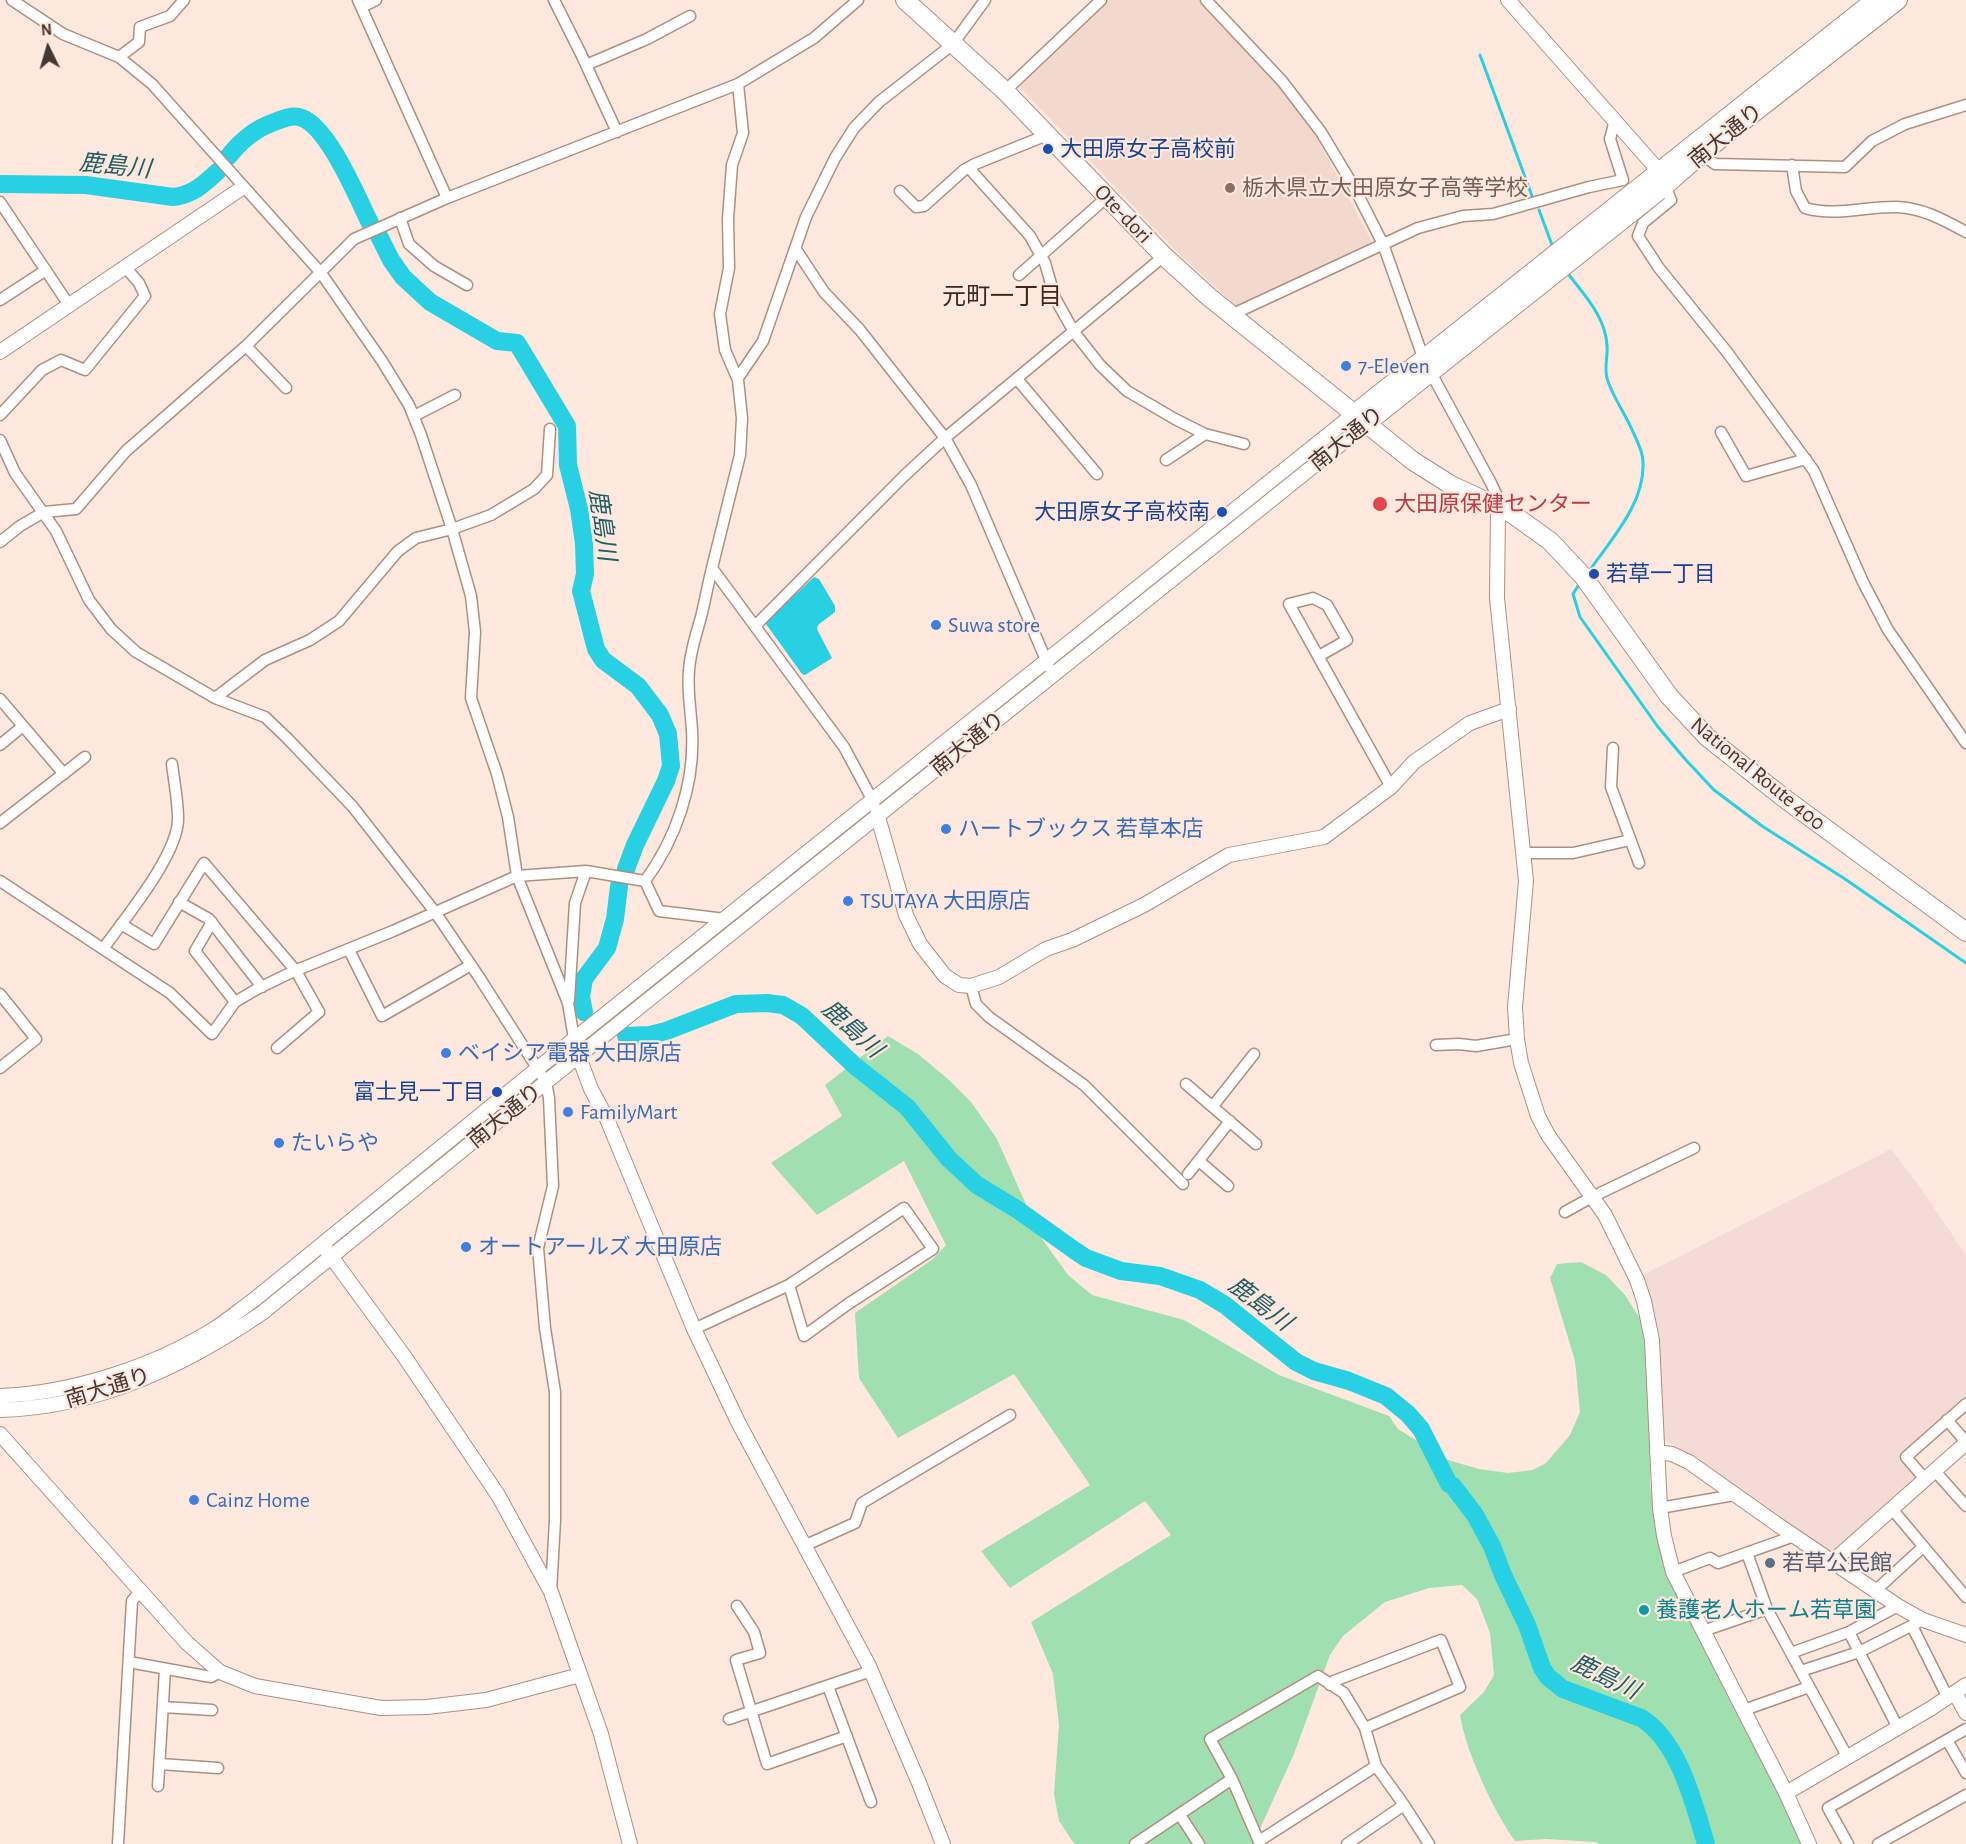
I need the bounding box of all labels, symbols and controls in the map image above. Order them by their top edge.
north arrow [18,18,78,78]
text: N [40,22,53,39]
street label: 南大通り [1683,98,1769,174]
place label: 大田原女子高校前 [1060,136,1236,162]
marker: 大田原女子高校前 [1041,142,1055,156]
water label: 鹿島川 [78,148,152,184]
place label: 栃木県立大田原女子高等学校 [1242,175,1528,201]
street label: Ote-dori [1089,179,1157,249]
marker: 栃木県立大田原女子高等学校 [1223,181,1237,195]
district label: 元町一丁目 [942,283,1062,311]
place label: 7-Eleven [1358,353,1430,379]
marker: 7-Eleven [1339,359,1353,373]
street label: 南大通り [1304,401,1390,477]
water label: 鹿島川 [583,487,621,563]
place label: 大田原保健センター [1394,491,1592,517]
marker: 大田原保健センター [1371,495,1389,513]
place label: 大田原女子高校南 [1034,499,1210,525]
marker: 大田原女子高校南 [1215,505,1229,519]
place label: 若草一丁目 [1606,561,1716,587]
marker: 若草一丁目 [1587,567,1601,581]
place label: Suwa store [948,612,1040,638]
marker: Suwa store [929,618,943,632]
street label: 南大通り [925,706,1011,782]
street label: National Route 400 [1685,712,1831,836]
place label: ハートブックス 若草本店 [958,816,1204,842]
marker: ハートブックス 若草本店 [939,822,953,836]
place label: TSUTAYA 大田原店 [860,888,1031,914]
marker: TSUTAYA 大田原店 [841,894,855,908]
water label: 鹿島川 [816,994,888,1064]
place label: ベイシア電器 大田原店 [458,1040,682,1066]
marker: ベイシア電器 大田原店 [439,1046,453,1060]
street label: 南大通り [462,1078,548,1154]
place label: 富士見一丁目 [353,1079,485,1105]
marker: 富士見一丁目 [490,1085,504,1099]
place label: FamilyMart [580,1099,677,1125]
marker: FamilyMart [561,1105,575,1119]
place label: たいらや [291,1130,379,1156]
marker: たいらや [272,1136,286,1150]
place label: オートアールズ 大田原店 [478,1234,722,1260]
marker: オートアールズ 大田原店 [459,1240,473,1254]
water label: 鹿島川 [1223,1271,1297,1337]
street label: 南大通り [62,1363,154,1413]
place label: Cainz Home [206,1487,310,1513]
marker: Cainz Home [187,1493,201,1507]
place label: 若草公民館 [1782,1550,1892,1576]
marker: 若草公民館 [1763,1556,1777,1570]
place label: 養護老人ホーム若草園 [1656,1597,1876,1623]
marker: 養護老人ホーム若草園 [1637,1603,1651,1617]
water label: 鹿島川 [1566,1648,1644,1706]

